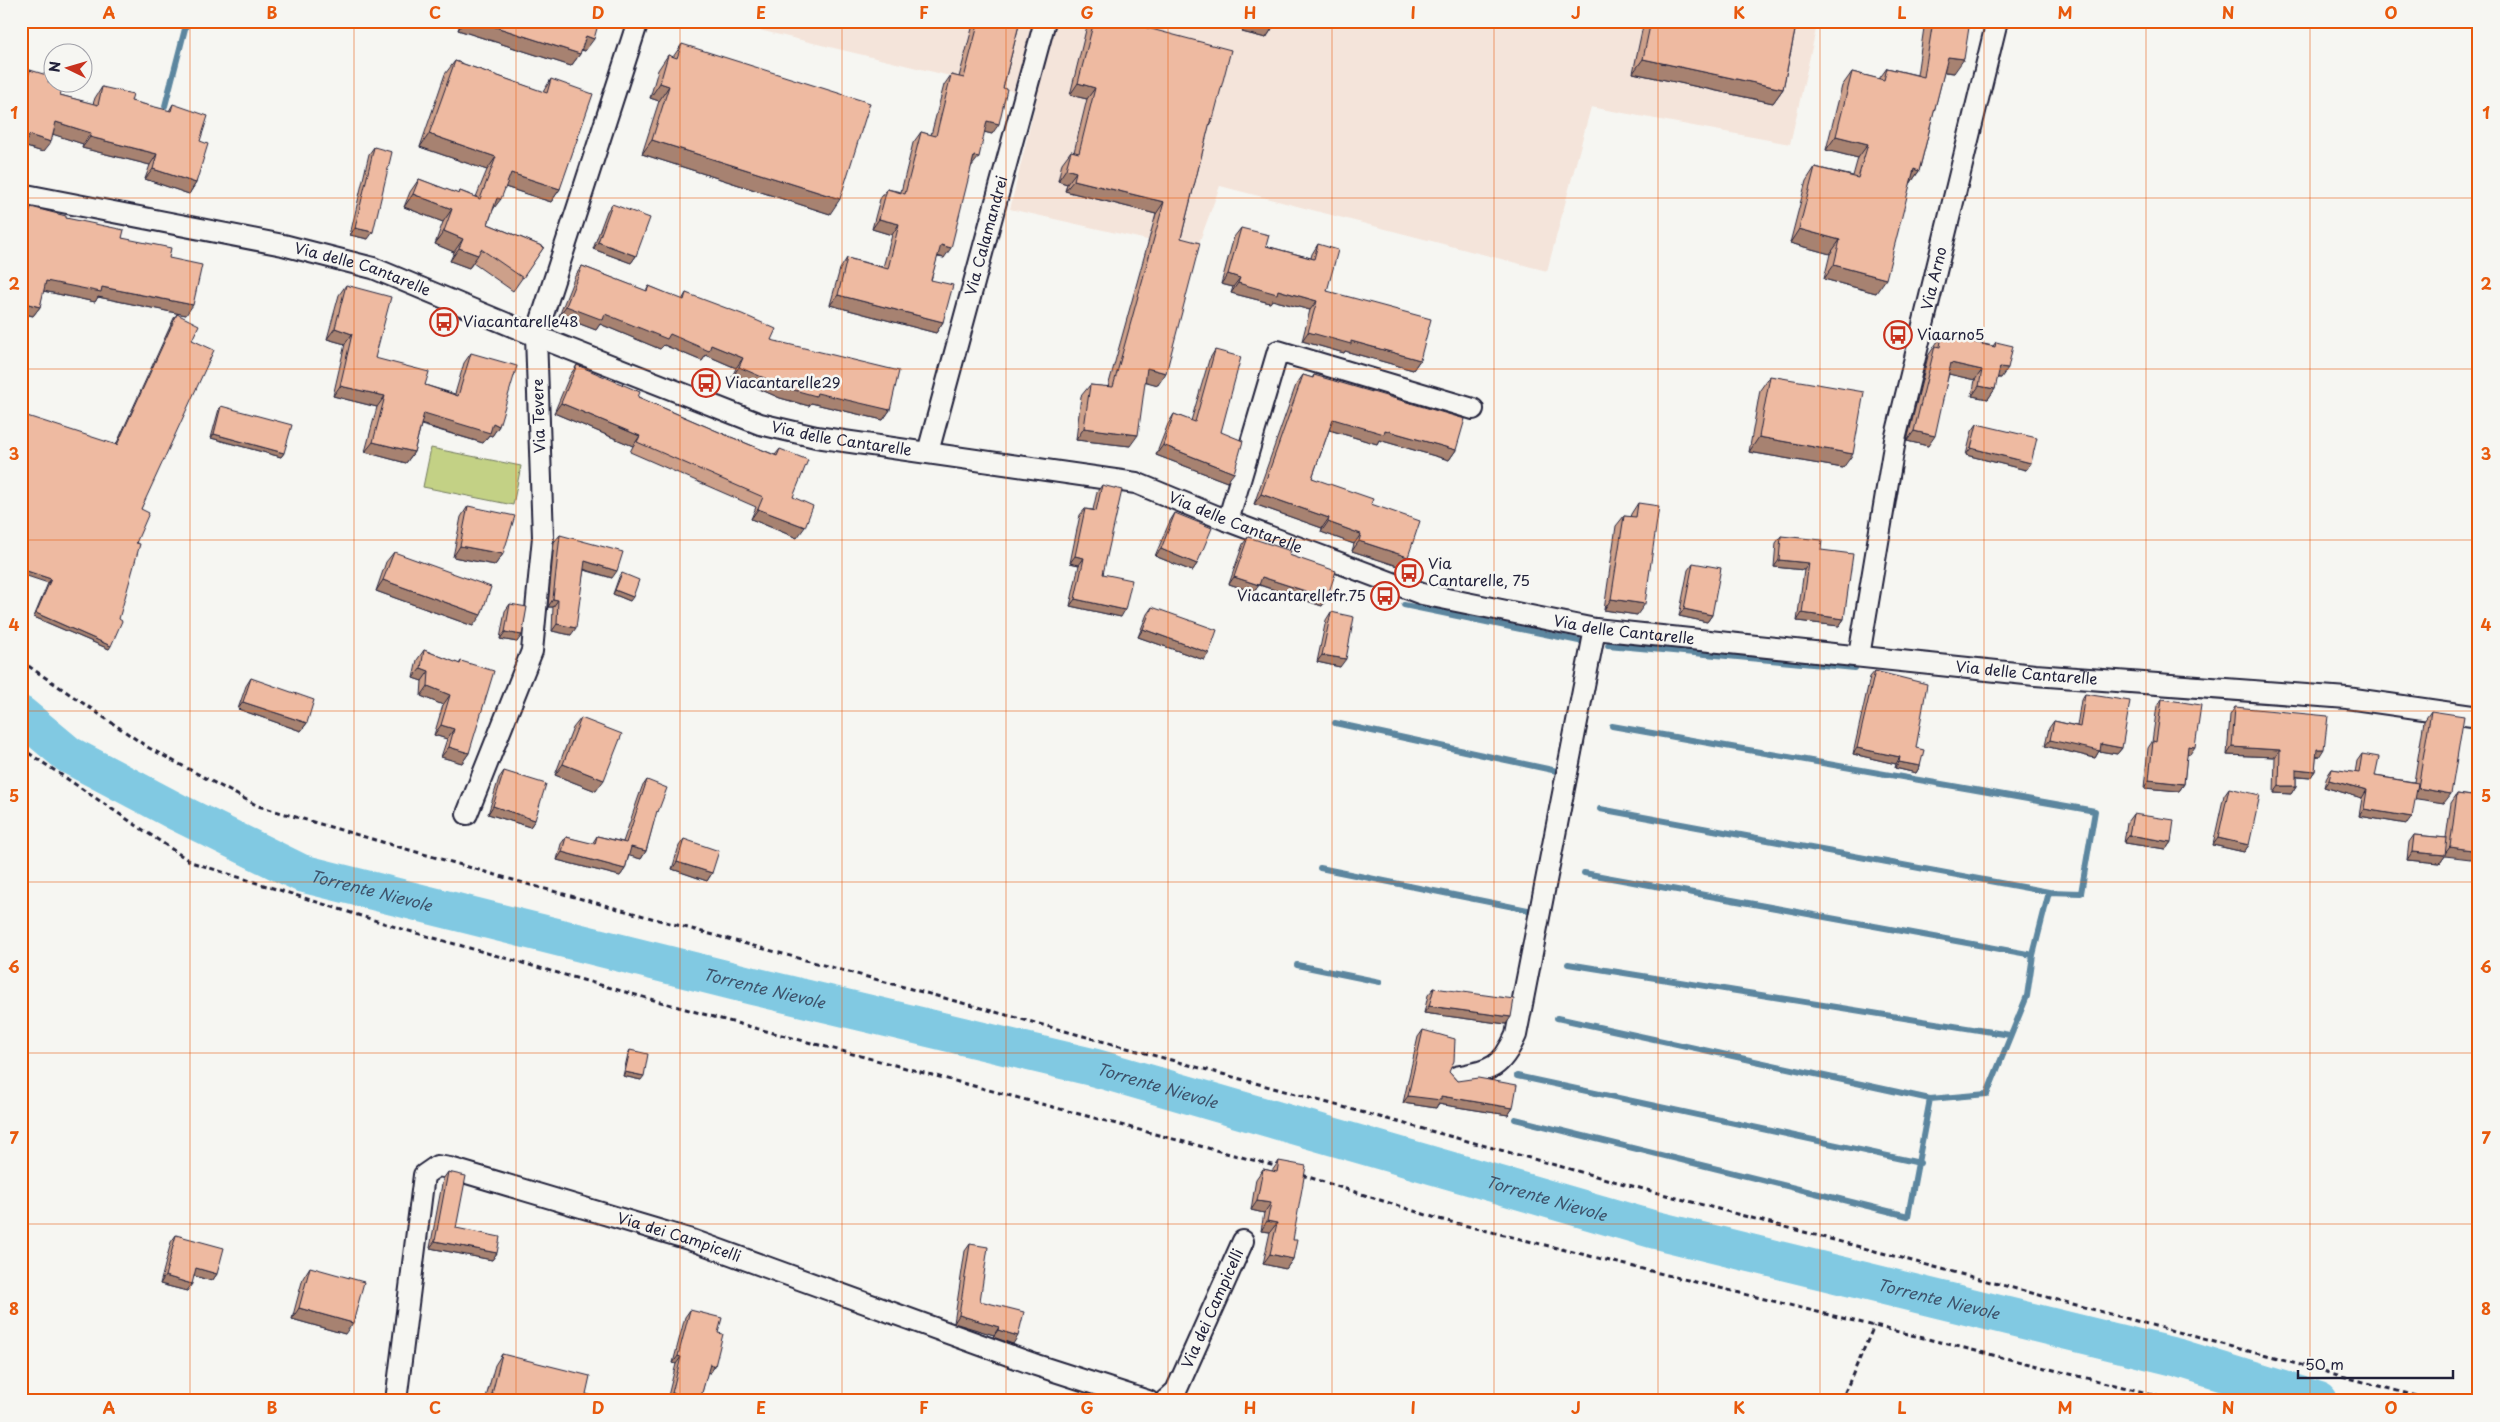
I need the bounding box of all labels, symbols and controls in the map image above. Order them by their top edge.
text: A [103,0,116,24]
text: B [267,0,278,24]
text: C [429,0,441,24]
text: D [592,0,604,24]
text: E [756,0,766,24]
text: F [919,0,929,24]
text: G [1080,0,1094,24]
text: H [1244,0,1256,24]
text: I [1410,0,1416,24]
text: J [1571,0,1581,24]
text: K [1733,0,1745,24]
text: L [1897,0,1907,24]
text: M [2057,0,2073,24]
text: N [2222,0,2234,24]
text: O [2385,0,2398,24]
north arrow [42,42,92,92]
text: N [44,60,65,73]
text: 1 [10,100,18,124]
text: 1 [2482,100,2490,124]
street label: Via Calamandrei [958,173,1013,298]
street label: Via delle Cantarelle [292,235,435,301]
street label: Via Arno [1914,244,1952,312]
text: 2 [8,271,20,295]
text: 2 [2480,271,2492,295]
bus stop icon: Viacantarelle48 [429,307,459,337]
place label: Viacantarelle48 [463,309,579,332]
bus stop icon: Viaarno5 [1883,320,1913,350]
place label: Viaarno5 [1917,322,1984,345]
bus stop icon: Viacantarelle29 [691,368,721,398]
place label: Viacantarelle29 [725,370,841,393]
street label: Via Tevere [525,378,550,454]
street label: Via delle Cantarelle [769,414,913,461]
text: 3 [9,441,19,465]
text: 3 [2481,441,2491,465]
street label: Via delle Cantarelle [1165,485,1306,558]
place label: Via Cantarelle, 75 [1428,551,1530,591]
bus stop icon: Via Cantarelle, 75 [1394,558,1424,588]
bus stop icon: Viacantarellefr.75 [1370,581,1400,611]
place label: Viacantarellefr.75 [1237,583,1366,606]
street label: Via delle Cantarelle [1551,608,1696,649]
text: 4 [9,612,20,636]
text: 4 [2481,612,2492,636]
street label: Via delle Cantarelle [1955,654,2098,690]
text: 5 [9,783,19,807]
text: 5 [2481,783,2491,807]
water label: Torrente Nievole [308,863,436,917]
text: 6 [8,954,20,978]
text: 6 [2480,954,2492,978]
water label: Torrente Nievole [701,961,829,1014]
water label: Torrente Nievole [1094,1056,1222,1114]
text: 7 [9,1125,19,1149]
text: 7 [2481,1125,2491,1149]
water label: Torrente Nievole [1483,1169,1611,1227]
street label: Via dei Campicelli [615,1205,745,1267]
street label: Via dei Campicelli [1175,1244,1248,1372]
water label: Torrente Nievole [1875,1272,2003,1325]
text: 8 [9,1296,19,1320]
text: 8 [2481,1296,2491,1320]
scale bar [2298,1347,2452,1379]
text: 50 m [2305,1352,2344,1375]
text: A [103,1395,116,1419]
text: B [267,1395,278,1419]
text: C [429,1395,441,1419]
text: D [592,1395,604,1419]
text: E [756,1395,766,1419]
text: F [919,1395,929,1419]
text: G [1080,1395,1094,1419]
text: H [1244,1395,1256,1419]
text: I [1410,1395,1416,1419]
text: J [1571,1395,1581,1419]
text: K [1733,1395,1745,1419]
text: L [1897,1395,1907,1419]
text: M [2057,1395,2073,1419]
text: N [2222,1395,2234,1419]
text: O [2385,1395,2398,1419]

